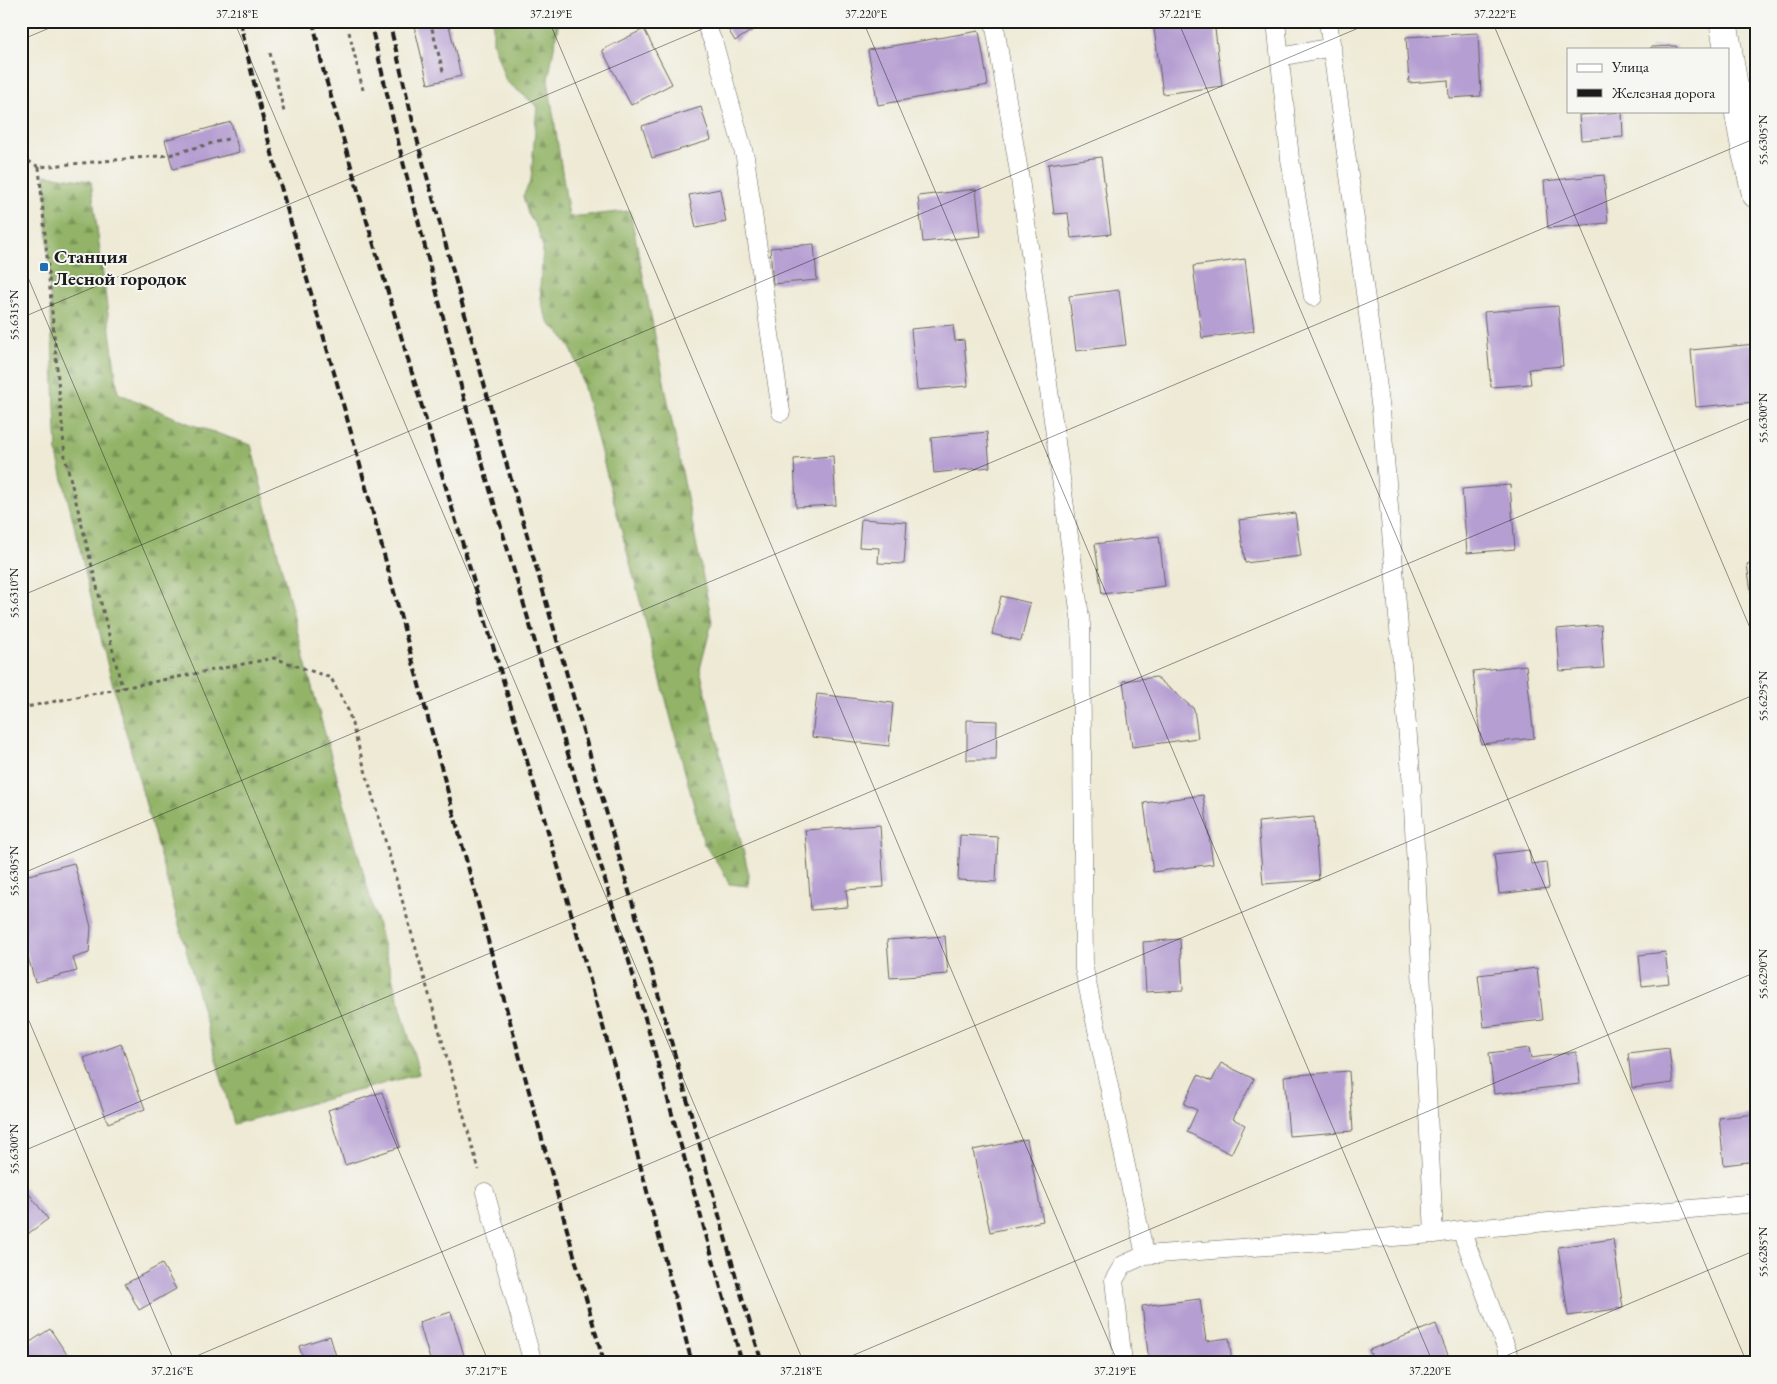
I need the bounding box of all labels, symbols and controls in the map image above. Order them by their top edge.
text: 37.218°E [216,6,258,22]
text: 37.219°E [530,6,572,22]
text: 37.220°E [845,6,887,22]
text: 37.221°E [1159,6,1201,22]
text: 37.222°E [1474,6,1516,22]
legend [1567,48,1730,112]
text: Улица [1611,57,1649,76]
text: Железная дорога [1611,83,1715,102]
text: 55.6305°N [1755,114,1771,165]
place label: Станция Лесной городок [54,244,187,291]
marker: Станция Лесной городок [38,261,50,273]
text: 55.6315°N [6,289,22,340]
text: 55.6300°N [1755,392,1771,443]
text: 55.6310°N [6,567,22,618]
text: 55.6295°N [1755,670,1771,721]
text: 55.6305°N [6,845,22,896]
text: 55.6290°N [1755,948,1771,999]
text: 55.6300°N [6,1123,22,1174]
text: 55.6285°N [1755,1226,1771,1277]
text: 37.216°E [151,1363,193,1379]
text: 37.217°E [465,1363,507,1379]
text: 37.218°E [780,1363,822,1379]
text: 37.219°E [1094,1363,1136,1379]
text: 37.220°E [1409,1363,1451,1379]

